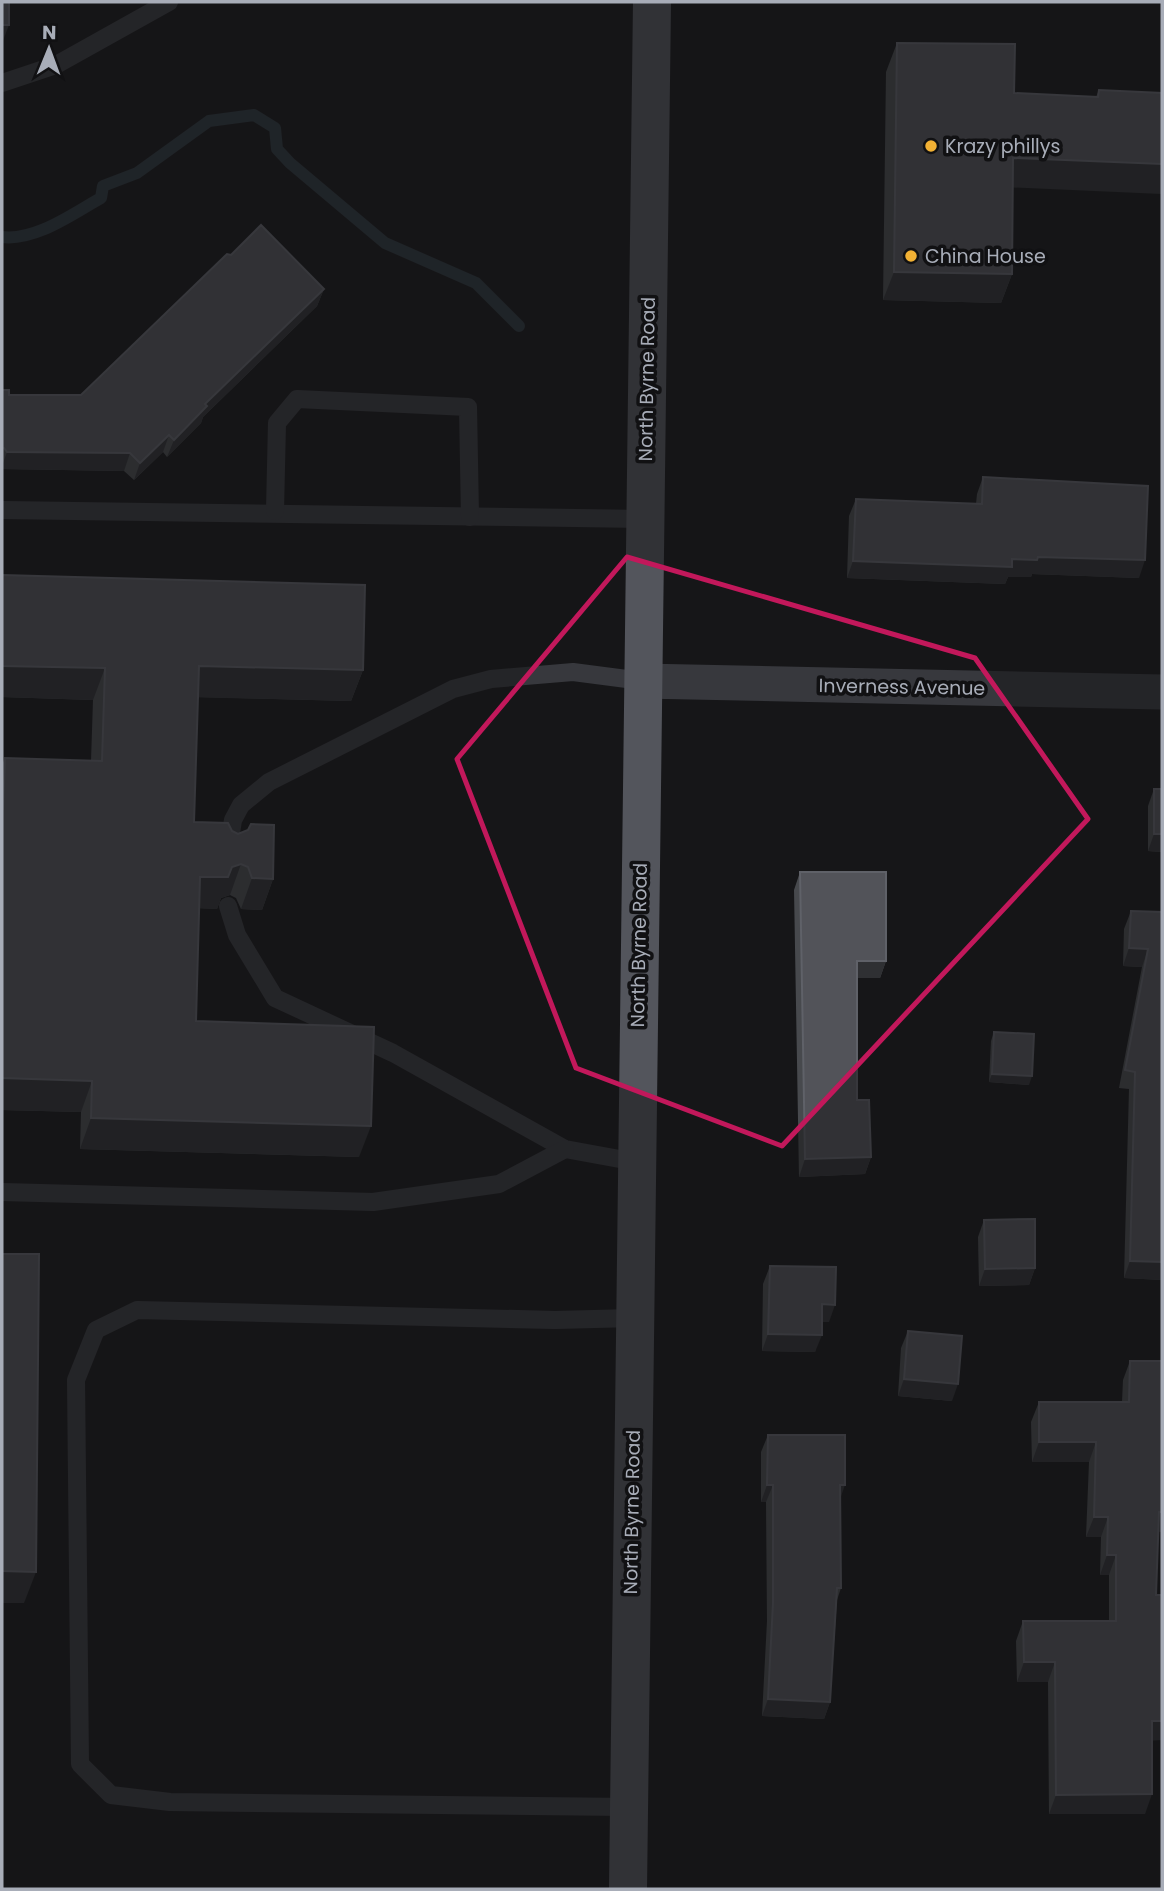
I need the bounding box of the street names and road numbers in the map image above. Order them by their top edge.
street label: North Byrne Road [632,296,662,462]
street label: Inverness Avenue [818,672,986,702]
street label: North Byrne Road [624,862,654,1028]
street label: North Byrne Road [617,1429,647,1595]

